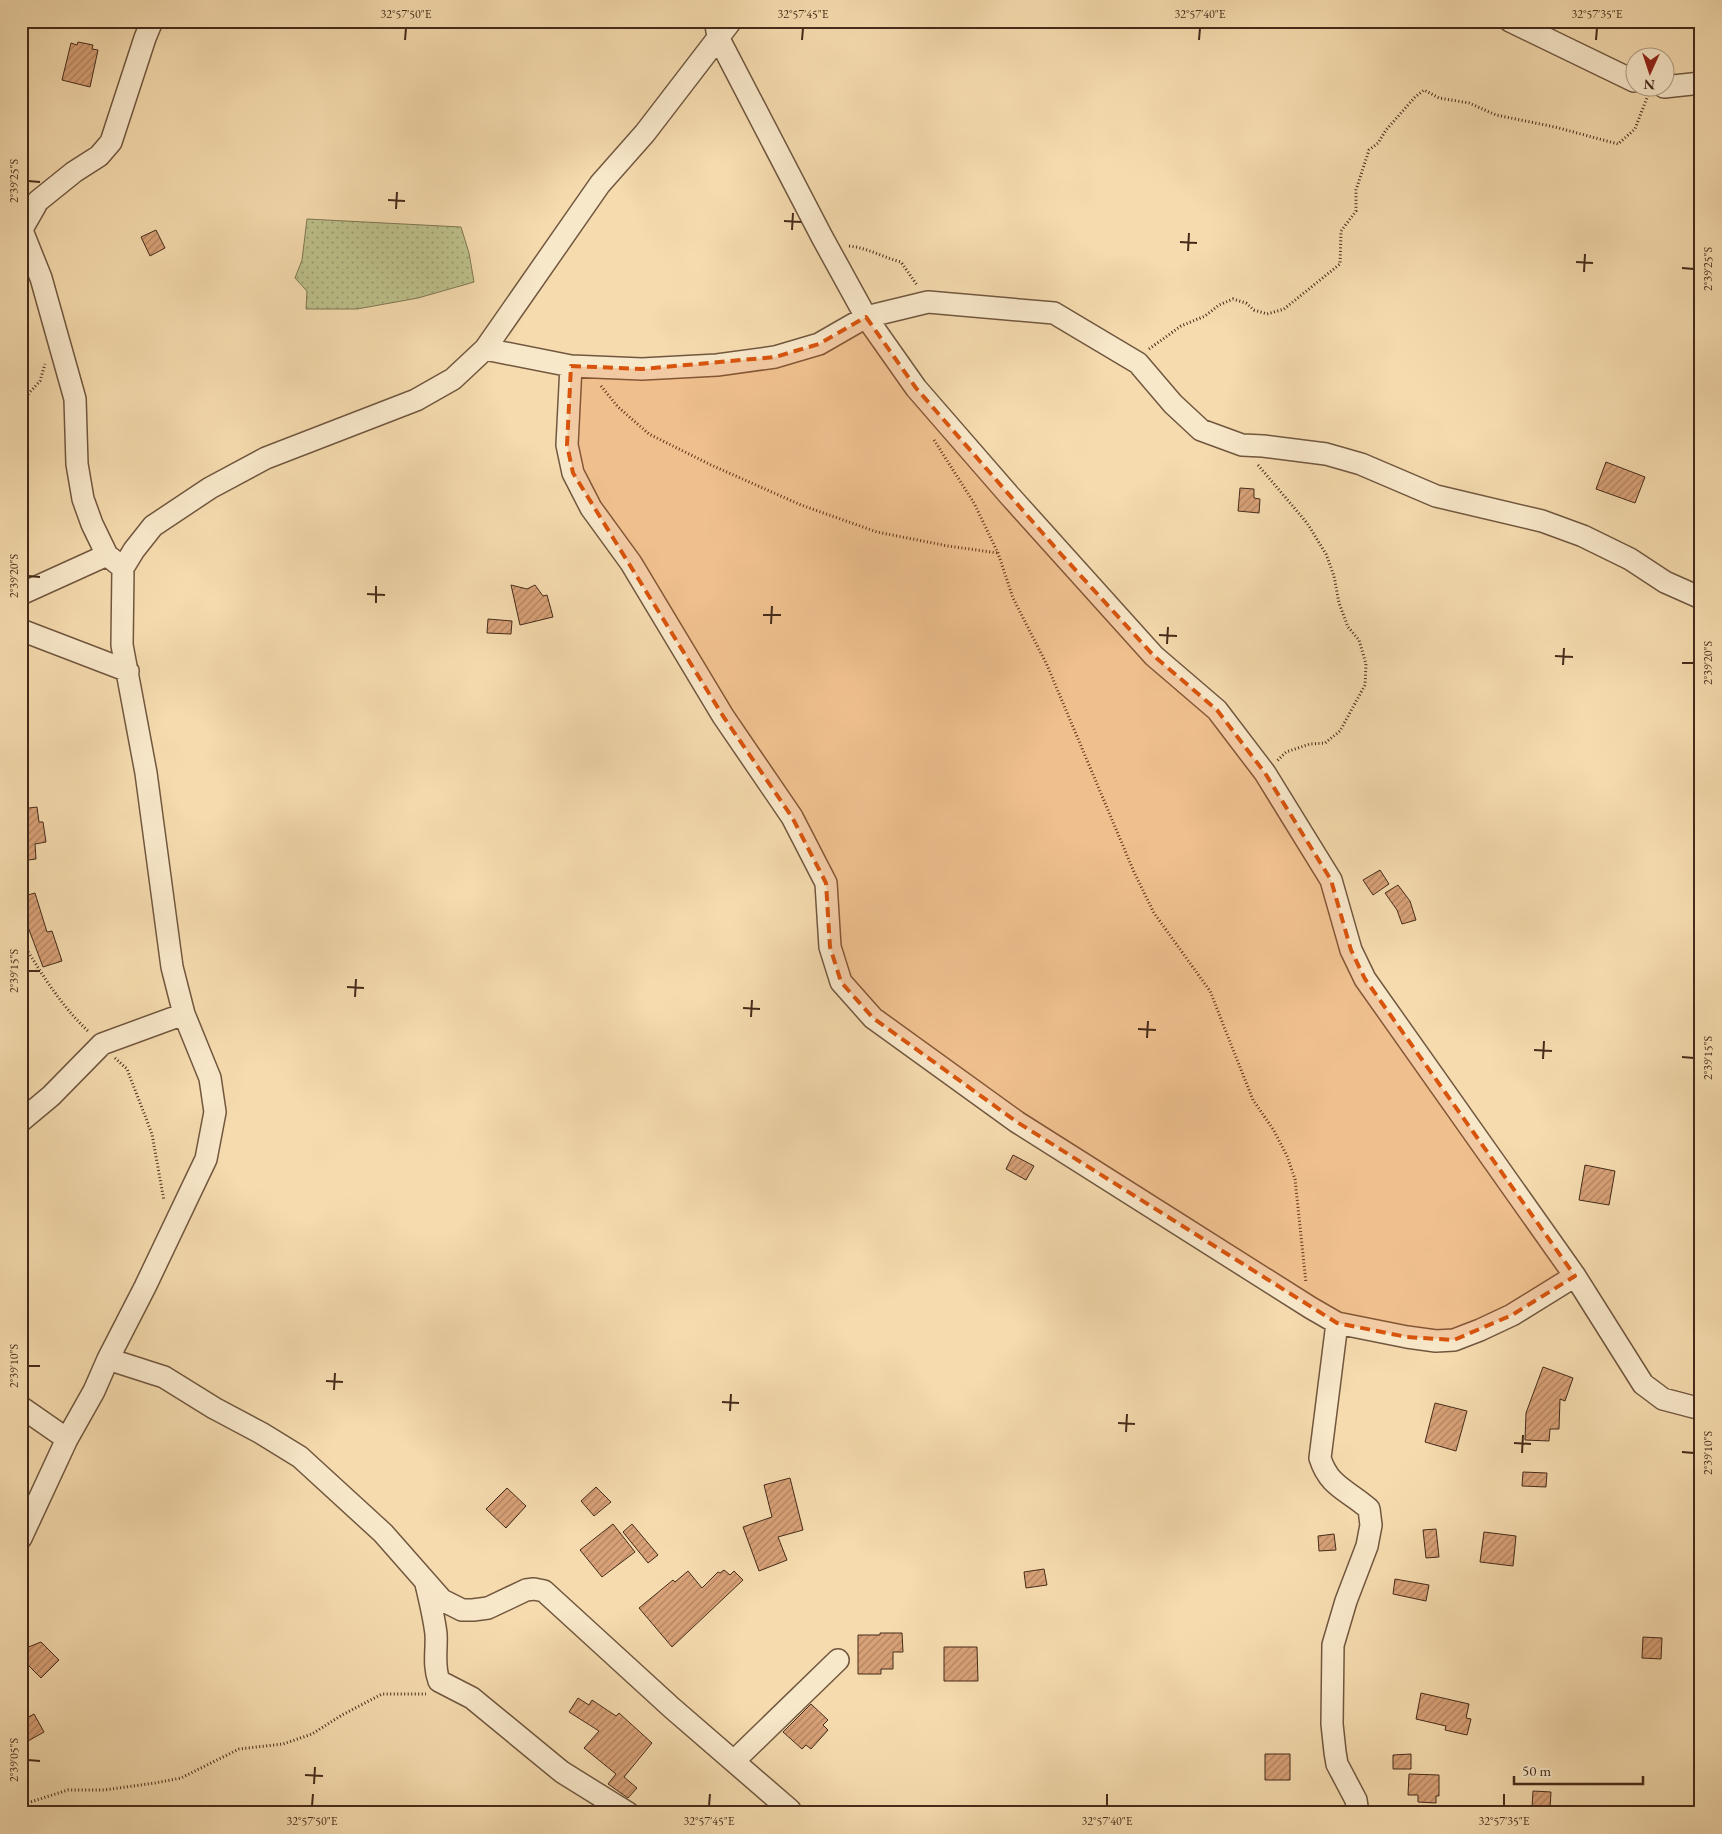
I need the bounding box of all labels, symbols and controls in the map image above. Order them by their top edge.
text: 32°57'50"E [380,6,432,22]
text: 32°57'45"E [777,6,829,22]
text: 32°57'40"E [1174,6,1226,22]
text: 32°57'35"E [1571,6,1623,22]
north arrow [1624,48,1674,98]
text: N [1643,76,1655,94]
text: 2°39'25"S [6,158,22,203]
text: 2°39'25"S [1700,246,1716,291]
text: 2°39'20"S [6,553,22,598]
text: 2°39'20"S [1700,640,1716,685]
text: 2°39'15"S [6,948,22,993]
text: 2°39'15"S [1700,1035,1716,1080]
text: 2°39'10"S [6,1343,22,1388]
text: 2°39'10"S [1700,1430,1716,1475]
text: 2°39'05"S [6,1737,22,1782]
scale bar [1514,1754,1643,1786]
text: 50 m [1522,1761,1551,1780]
text: 32°57'50"E [286,1813,338,1829]
text: 32°57'45"E [683,1813,735,1829]
text: 32°57'40"E [1081,1813,1133,1829]
text: 32°57'35"E [1478,1813,1530,1829]

